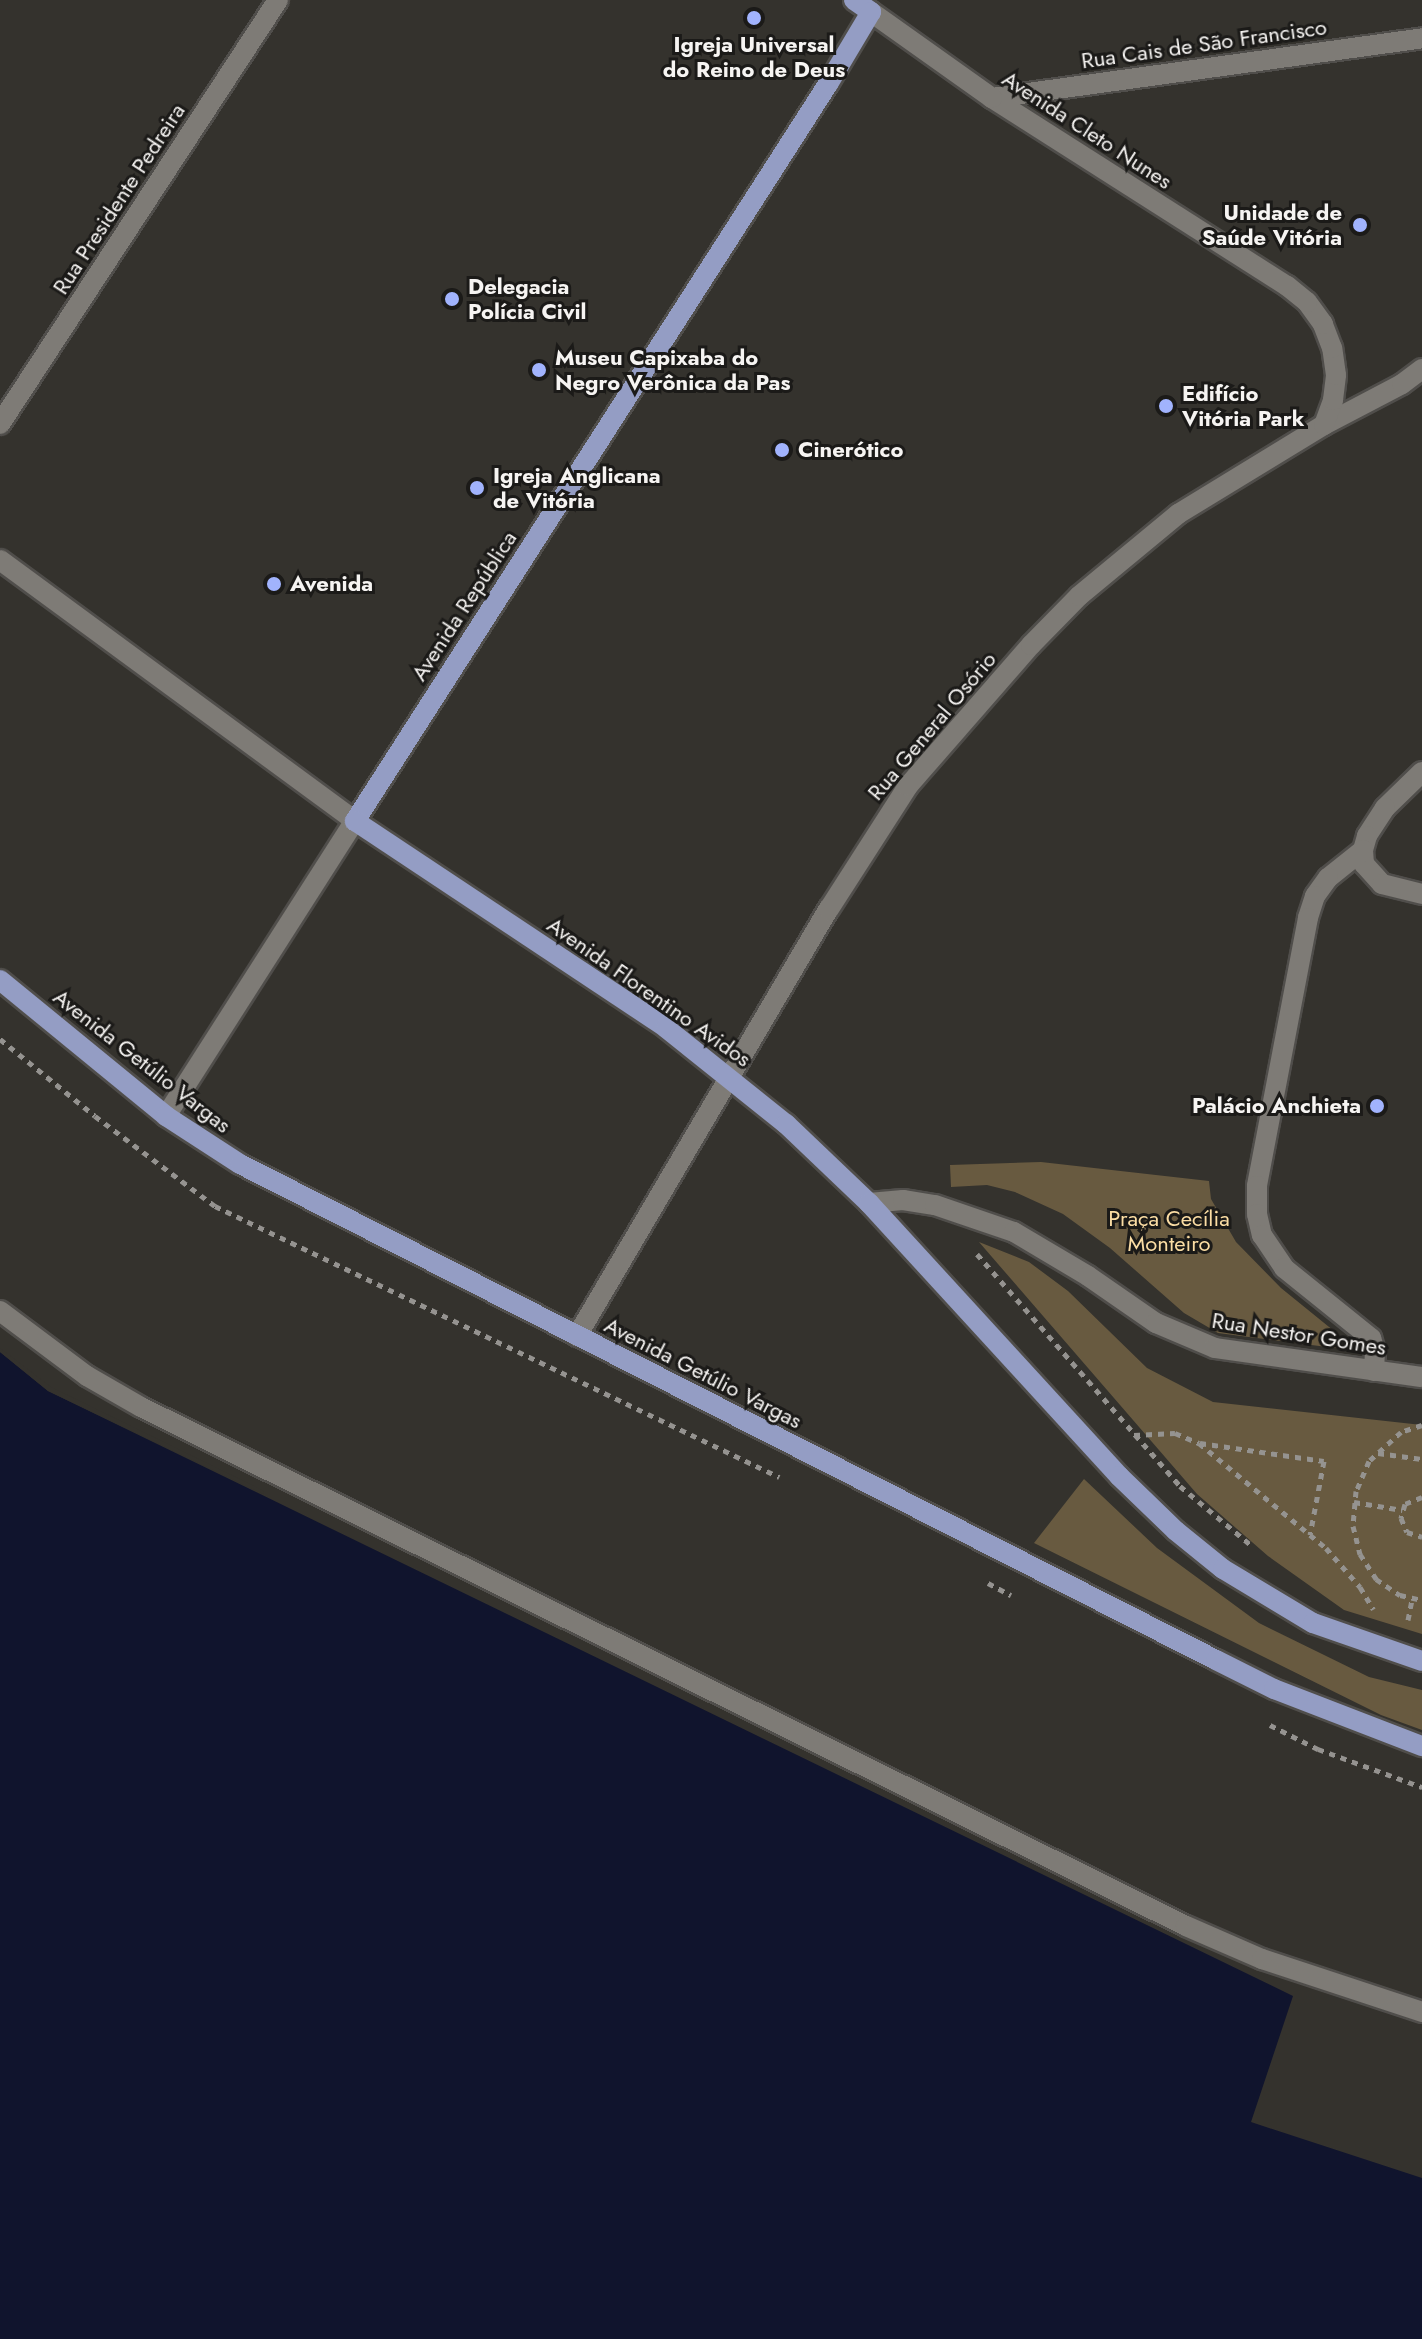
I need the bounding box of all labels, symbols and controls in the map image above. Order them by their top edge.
marker: Igreja Universal do Reino de Deus [745,9,763,27]
street label: Rua Cais de São Francisco [1080,14,1328,74]
place label: Igreja Universal do Reino de Deus [663,31,845,82]
street label: Avenida Cleto Nunes [997,65,1177,195]
street label: Rua Presidente Pedreira [47,99,191,299]
place label: Unidade de Saúde Vitória [1202,199,1342,250]
marker: Unidade de Saúde Vitória [1349,214,1371,236]
place label: Delegacia Polícia Civil [468,273,587,324]
marker: Delegacia Polícia Civil [443,290,461,308]
place label: Museu Capixaba do Negro Verônica da Pas [555,344,791,396]
marker: Museu Capixaba do Negro Verônica da Pas [530,361,548,379]
place label: Edifício Vitória Park [1182,380,1304,432]
marker: Edifício Vitória Park [1157,397,1175,415]
place label: Cinerótico [798,437,903,463]
marker: Cinerótico [773,441,791,459]
place label: Igreja Anglicana de Vitória [493,462,661,514]
marker: Igreja Anglicana de Vitória [468,479,486,497]
street label: Avenida República [406,526,522,686]
place label: Avenida [290,571,373,597]
marker: Avenida [265,575,283,593]
street label: Rua General Osório [862,646,1002,806]
street label: Avenida Florentino Avidos [542,912,756,1072]
street label: Avenida Getúlio Vargas [48,984,236,1138]
place label: Palácio Anchieta [1192,1093,1361,1119]
marker: Palácio Anchieta [1368,1097,1386,1115]
park label: Praça Cecília Monteiro [1108,1205,1230,1256]
street label: Rua Nestor Gomes [1210,1307,1388,1361]
street label: Avenida Getúlio Vargas [600,1312,806,1434]

